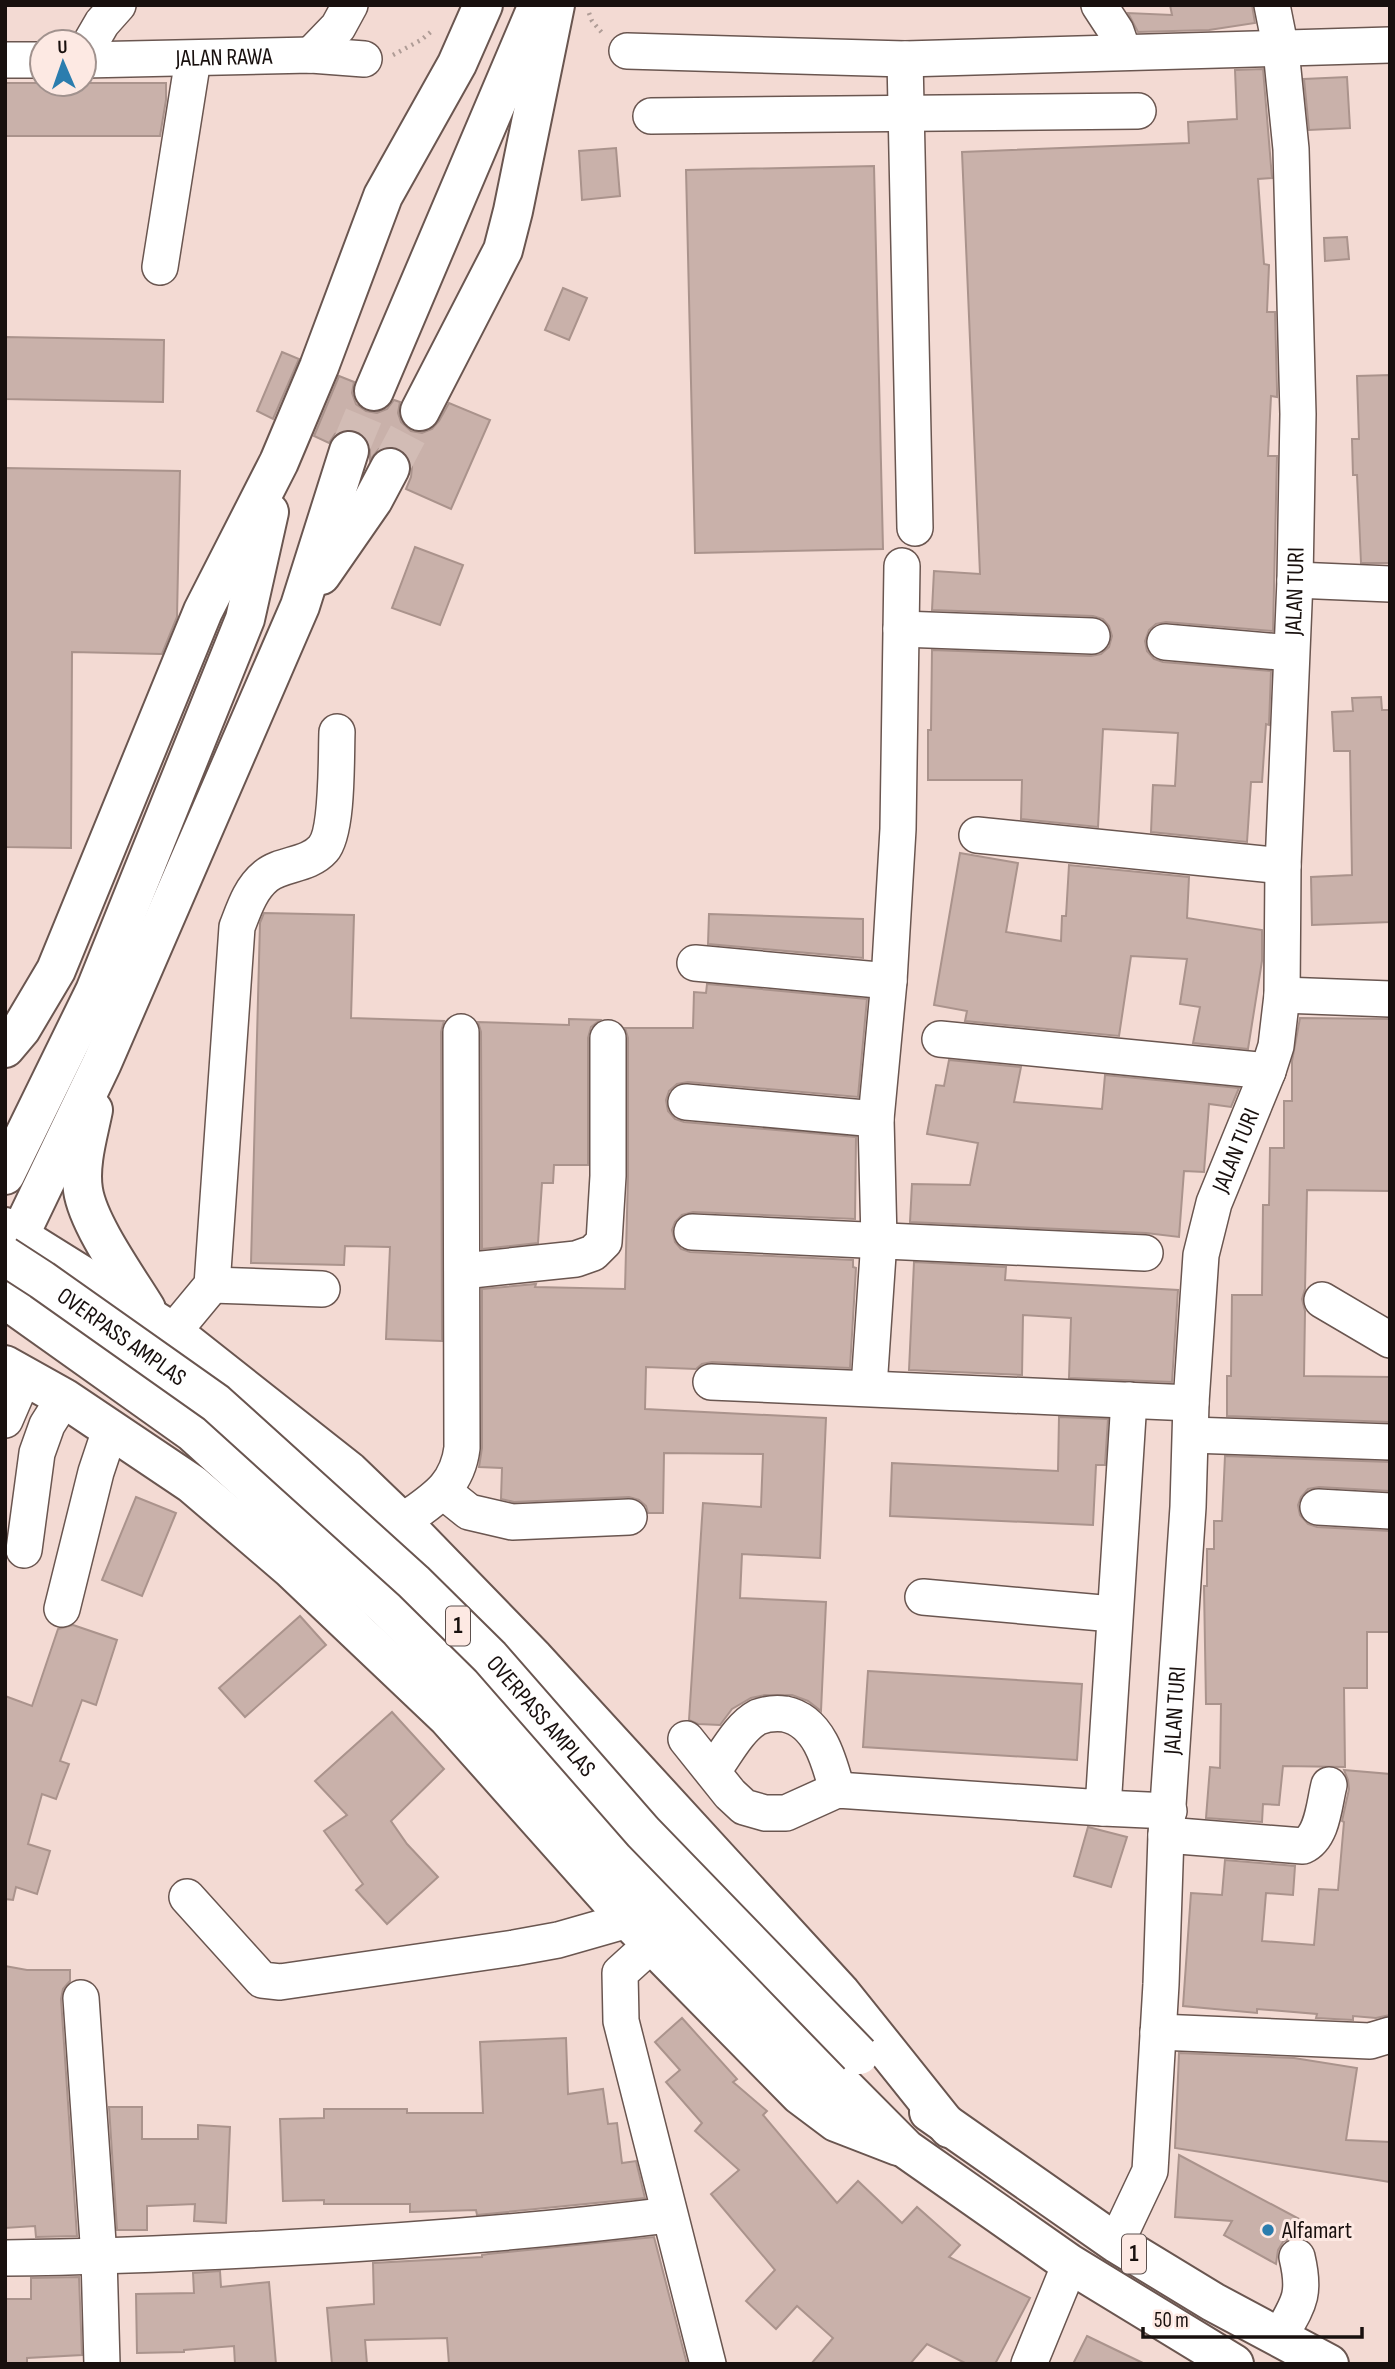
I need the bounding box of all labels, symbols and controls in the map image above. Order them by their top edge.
north arrow [28,28,98,98]
text: U [57,36,68,59]
street label: JALAN RAWA [174,41,273,73]
street label: JALAN TURI [1278,547,1310,637]
street label: JALAN TURI [1205,1104,1266,1197]
street label: OVERPASS AMPLAS [52,1281,192,1392]
road number: 1 [446,1606,470,1646]
street label: OVERPASS AMPLAS [481,1649,602,1782]
street label: JALAN TURI [1157,1665,1192,1756]
place label: Alfamart [1281,2216,1352,2245]
marker: Alfamart [1260,2222,1276,2238]
road number: 1 [1122,2234,1146,2274]
scale bar [1143,2296,1362,2340]
text: 50 m [1154,2308,1189,2333]

